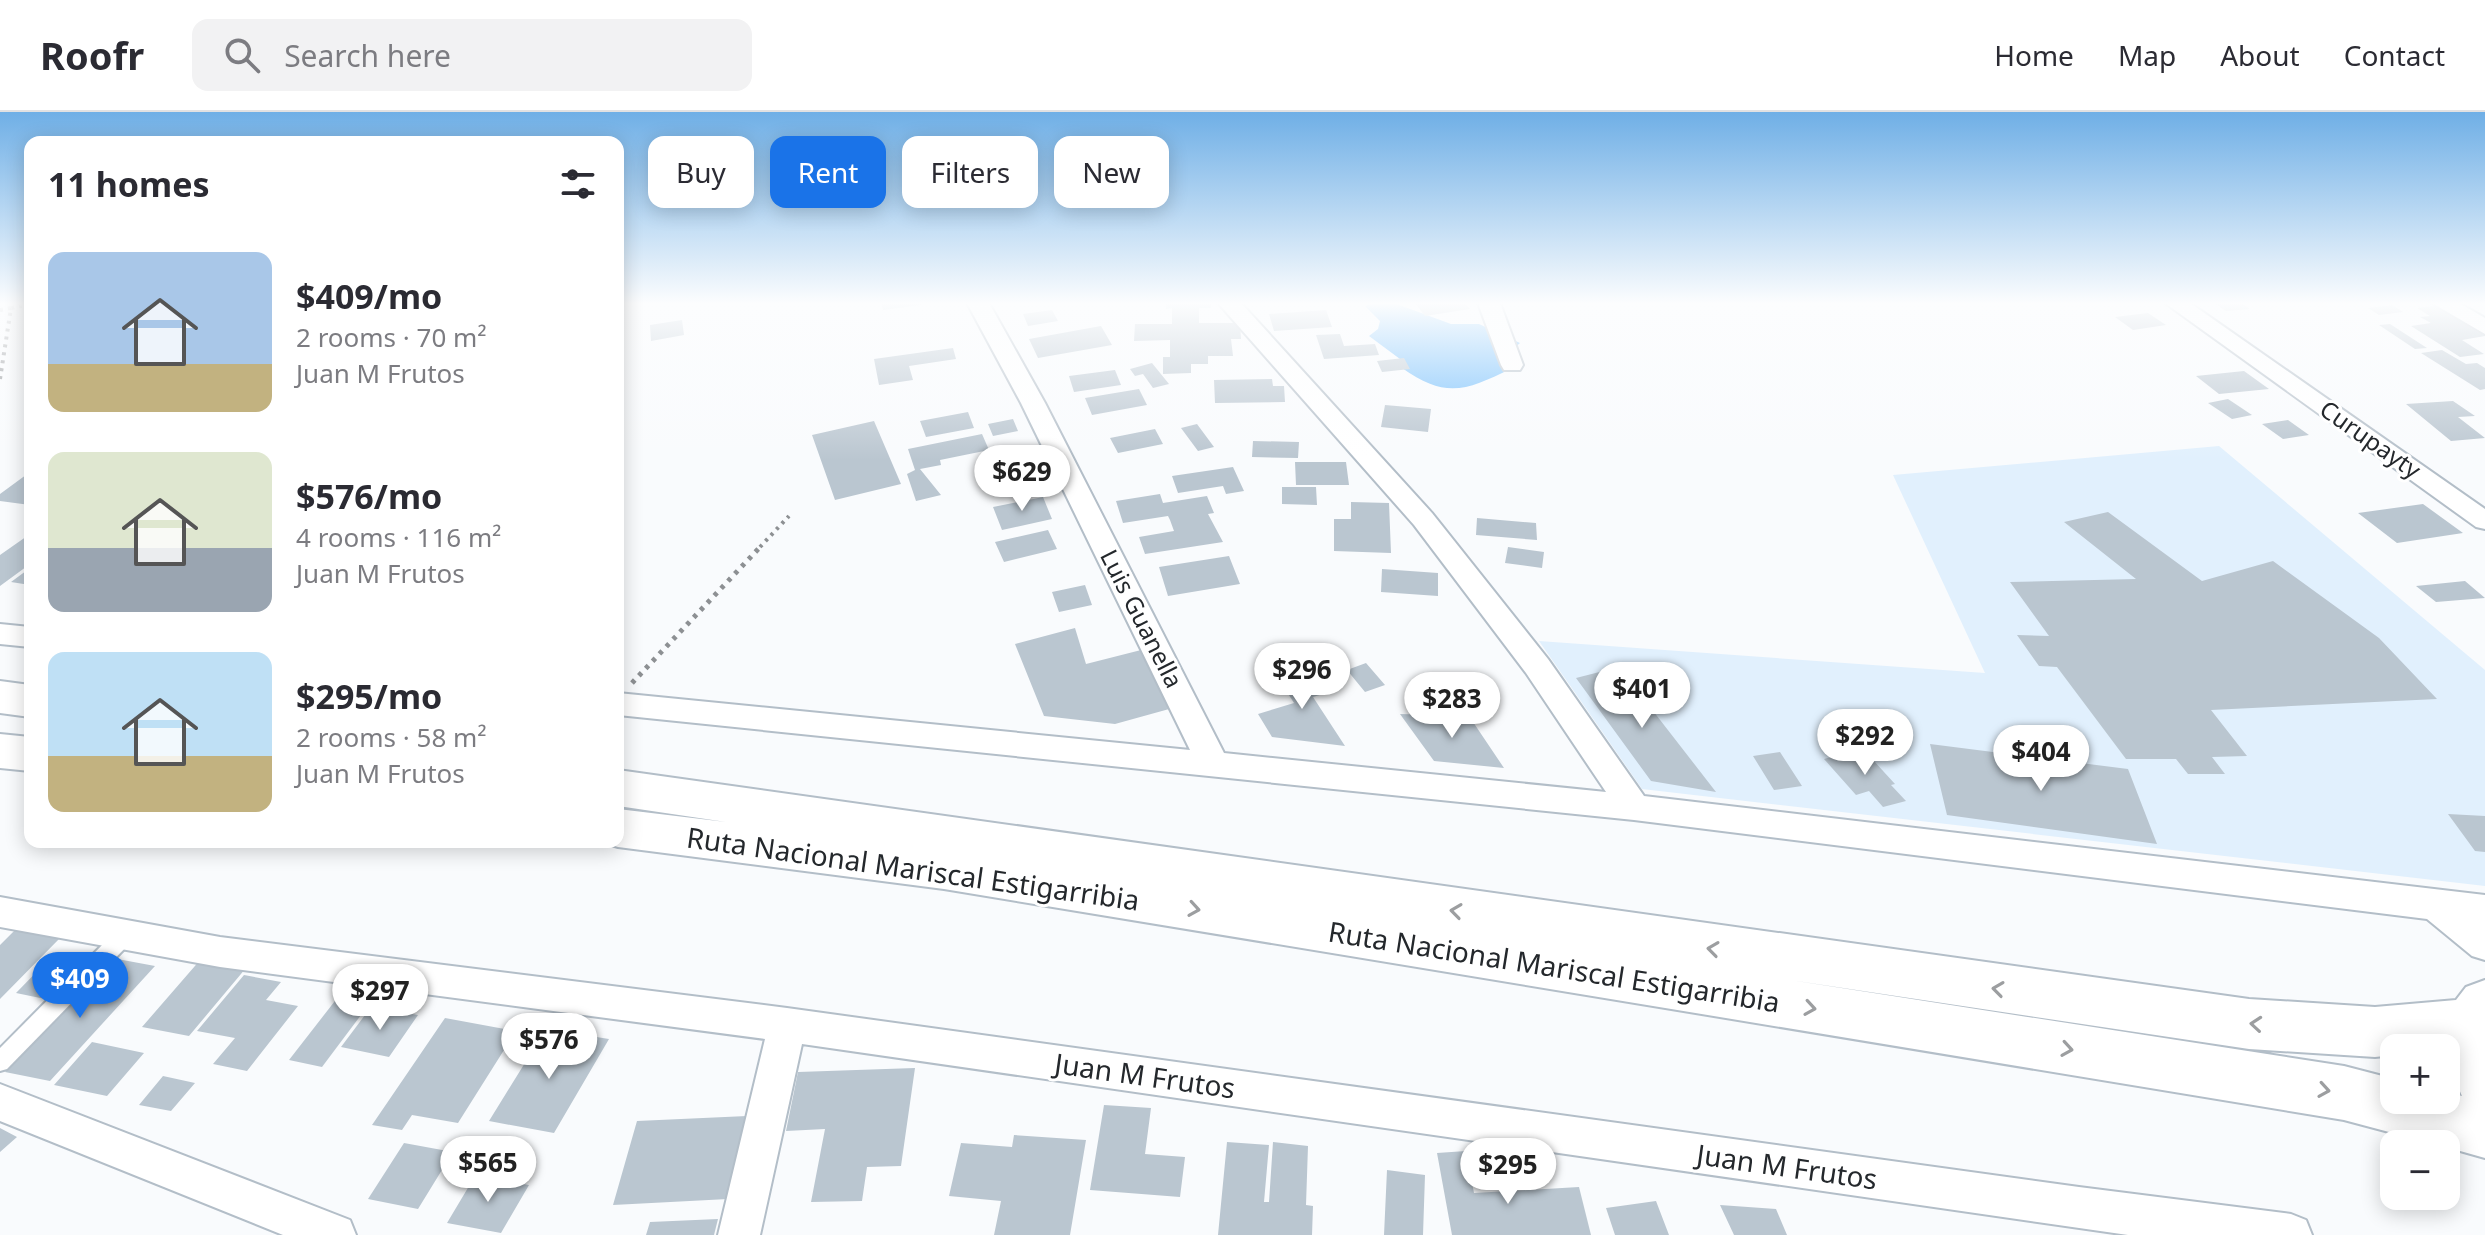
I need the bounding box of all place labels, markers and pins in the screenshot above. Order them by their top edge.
pin: $629 [975,445,1069,513]
pin: $296 [1255,643,1349,711]
pin: $401 [1595,662,1689,730]
pin: $283 [1405,672,1499,740]
pin: $292 [1818,709,1912,777]
pin: $404 [1994,725,2088,793]
pin: $409 [33,952,127,1020]
pin: $297 [333,964,427,1032]
pin: $576 [502,1013,596,1081]
pin: $565 [441,1136,535,1204]
pin: $295 [1461,1138,1555,1206]

